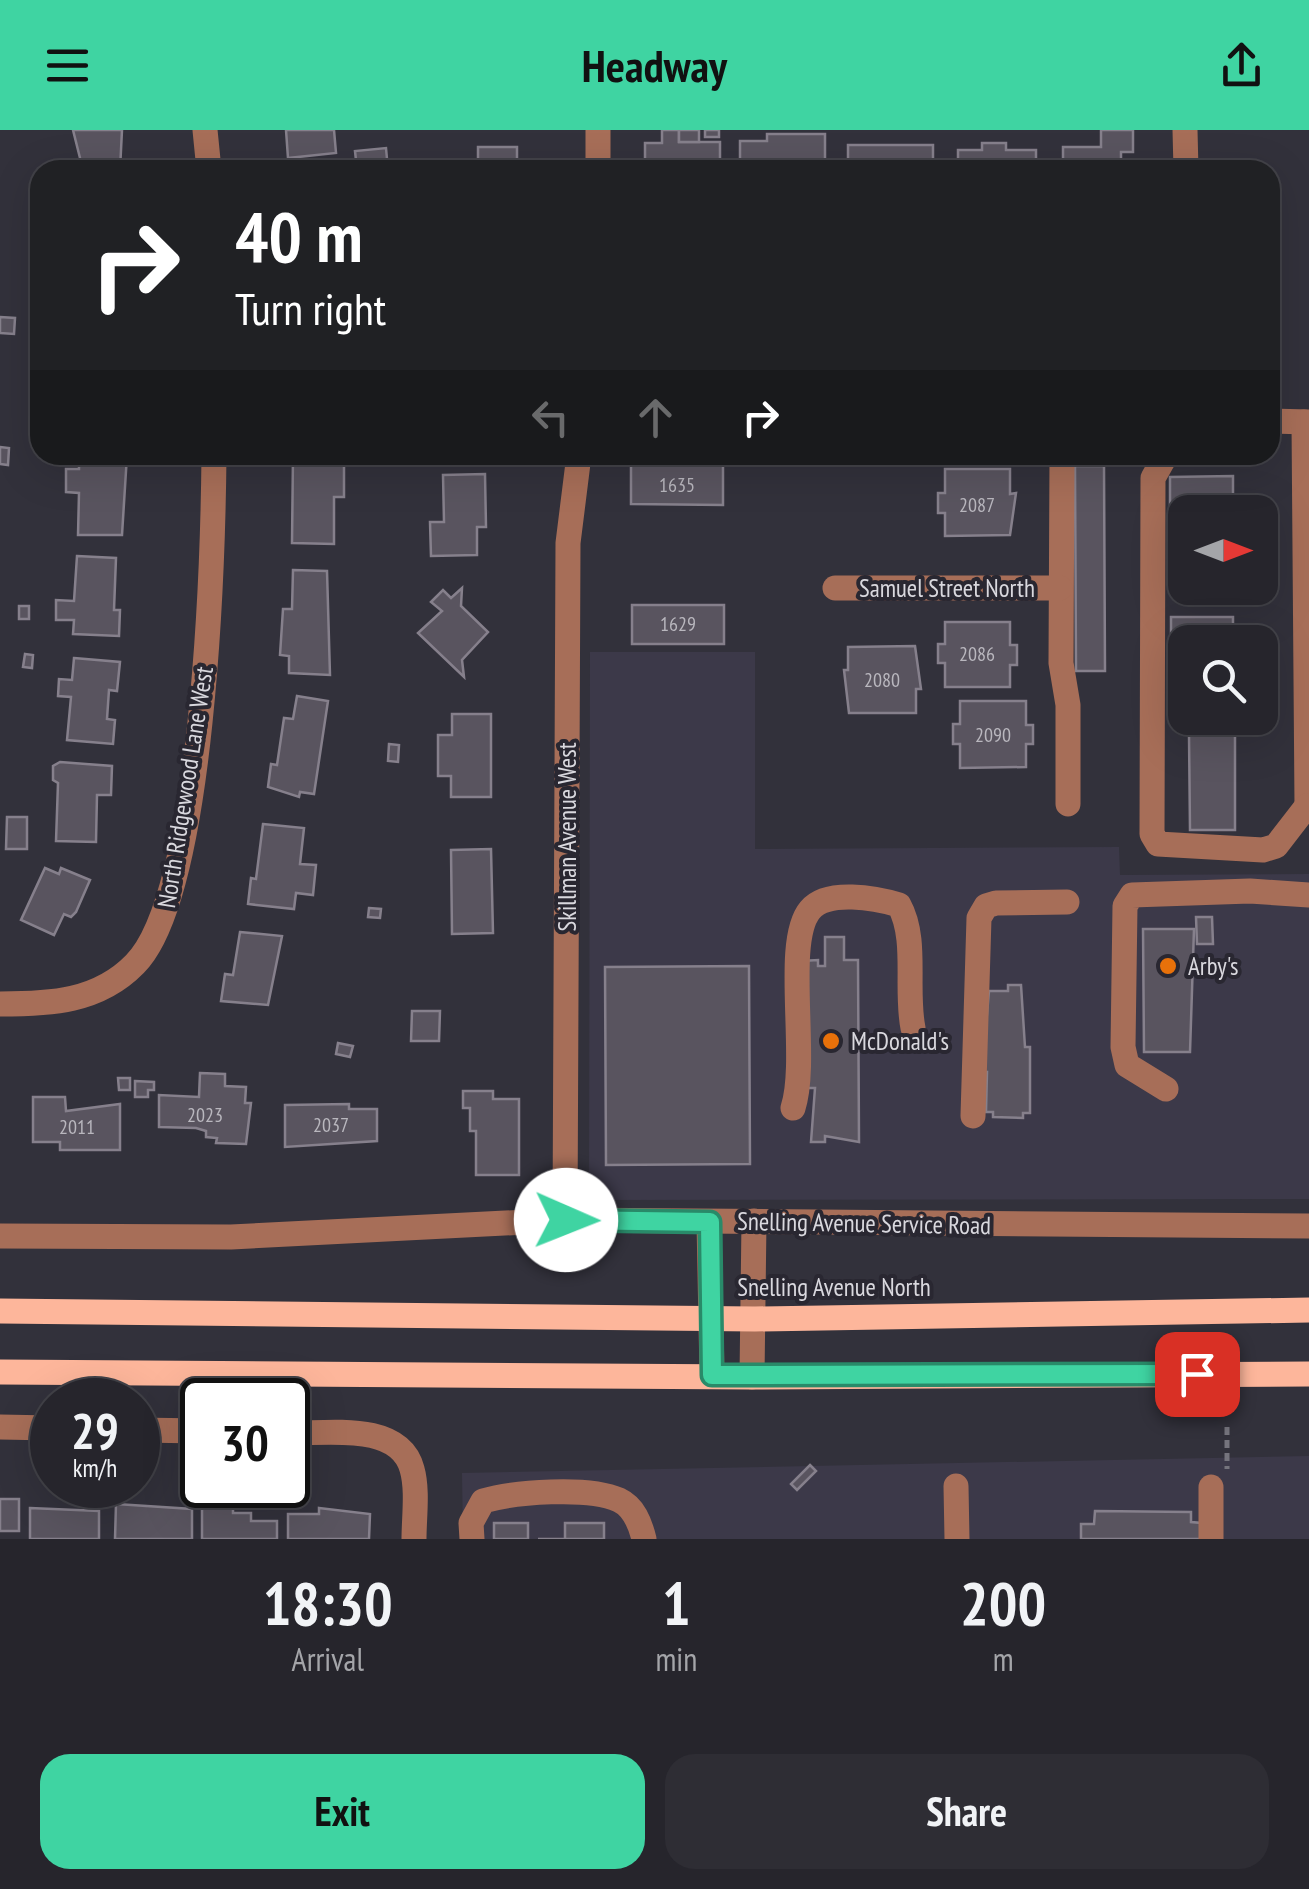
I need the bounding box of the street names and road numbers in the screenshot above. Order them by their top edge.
street label: Samuel Street North [859,572,1035,604]
street label: North Ridgewood Lane West [150,664,220,910]
street label: Skillman Avenue West [551,742,583,932]
street label: Snelling Avenue Service Road [737,1205,991,1241]
street label: Snelling Avenue North [737,1271,931,1303]

